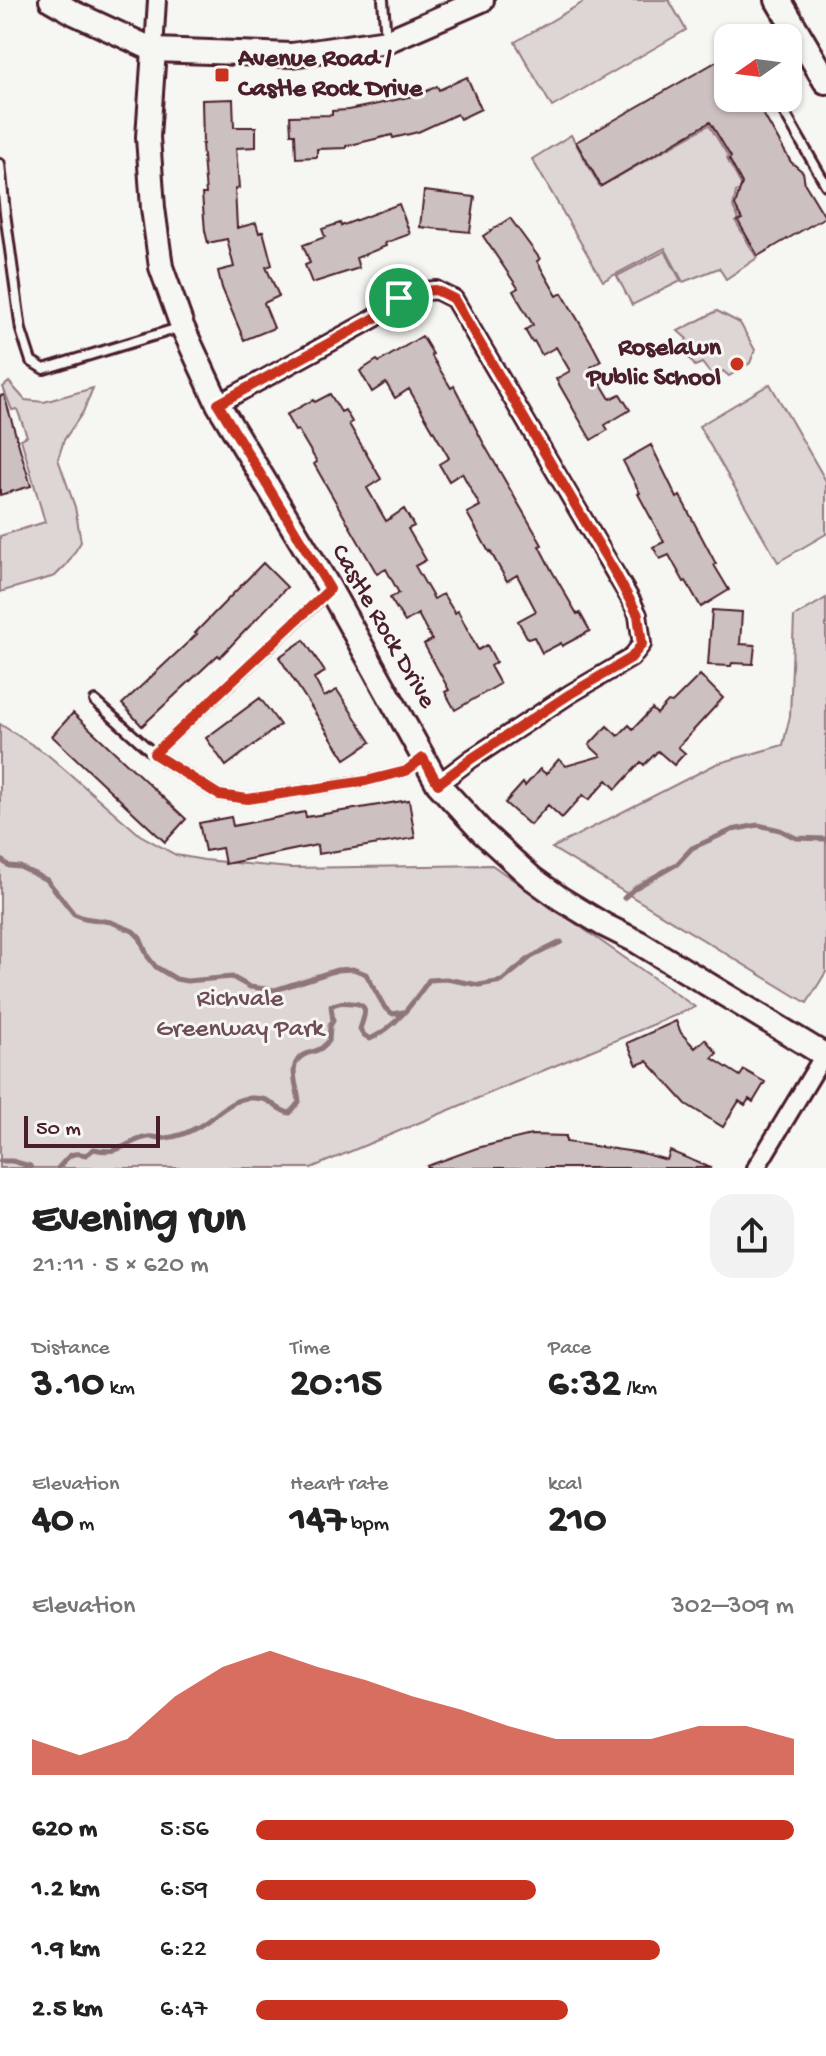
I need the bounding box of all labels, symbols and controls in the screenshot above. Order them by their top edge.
north arrow [714,24,802,112]
map controls [714,24,802,112]
place label: Avenue Road / Castle Rock Drive [237,45,424,106]
marker: Avenue Road / Castle Rock Drive [213,66,231,84]
pin [365,264,433,332]
icon: arrive [377,276,421,320]
place label: Roselawn Public School [585,334,722,395]
marker: Roselawn Public School [728,355,746,373]
street label: Castle Rock Drive [322,539,442,715]
park label: Richvale Greenway Park [156,985,326,1046]
scale bar [24,1112,160,1148]
text: 50 m [36,1117,81,1143]
button: share [710,1194,794,1278]
text: Evening run [32,1195,245,1247]
text: 21:11 · 5 × 620 m [32,1251,209,1282]
text: Distance [32,1336,110,1362]
text: Time [290,1336,330,1362]
text: Pace [548,1336,591,1362]
text: 3.10 [32,1362,104,1409]
text: 20:15 [290,1362,382,1409]
text: 6:32 [548,1362,621,1409]
text: km [104,1376,135,1402]
text: /km [621,1376,657,1402]
text: Elevation [32,1472,119,1498]
text: Heart rate [290,1472,388,1498]
text: kcal [548,1472,582,1498]
text: 40 [32,1498,74,1545]
text: 147 [290,1498,346,1545]
text: 210 [548,1498,606,1545]
text: m [74,1512,94,1538]
text: bpm [346,1512,389,1538]
text: Elevation [32,1592,135,1623]
text: 302–309 m [671,1592,794,1623]
text: 620 m [32,1815,97,1846]
text: 5:56 [160,1815,209,1846]
text: 1.2 km [32,1875,100,1906]
text: 6:59 [160,1875,208,1906]
text: 1.9 km [32,1935,100,1966]
text: 6:22 [160,1935,207,1966]
text: 2.5 km [32,1995,103,2026]
text: 6:47 [160,1995,207,2026]

